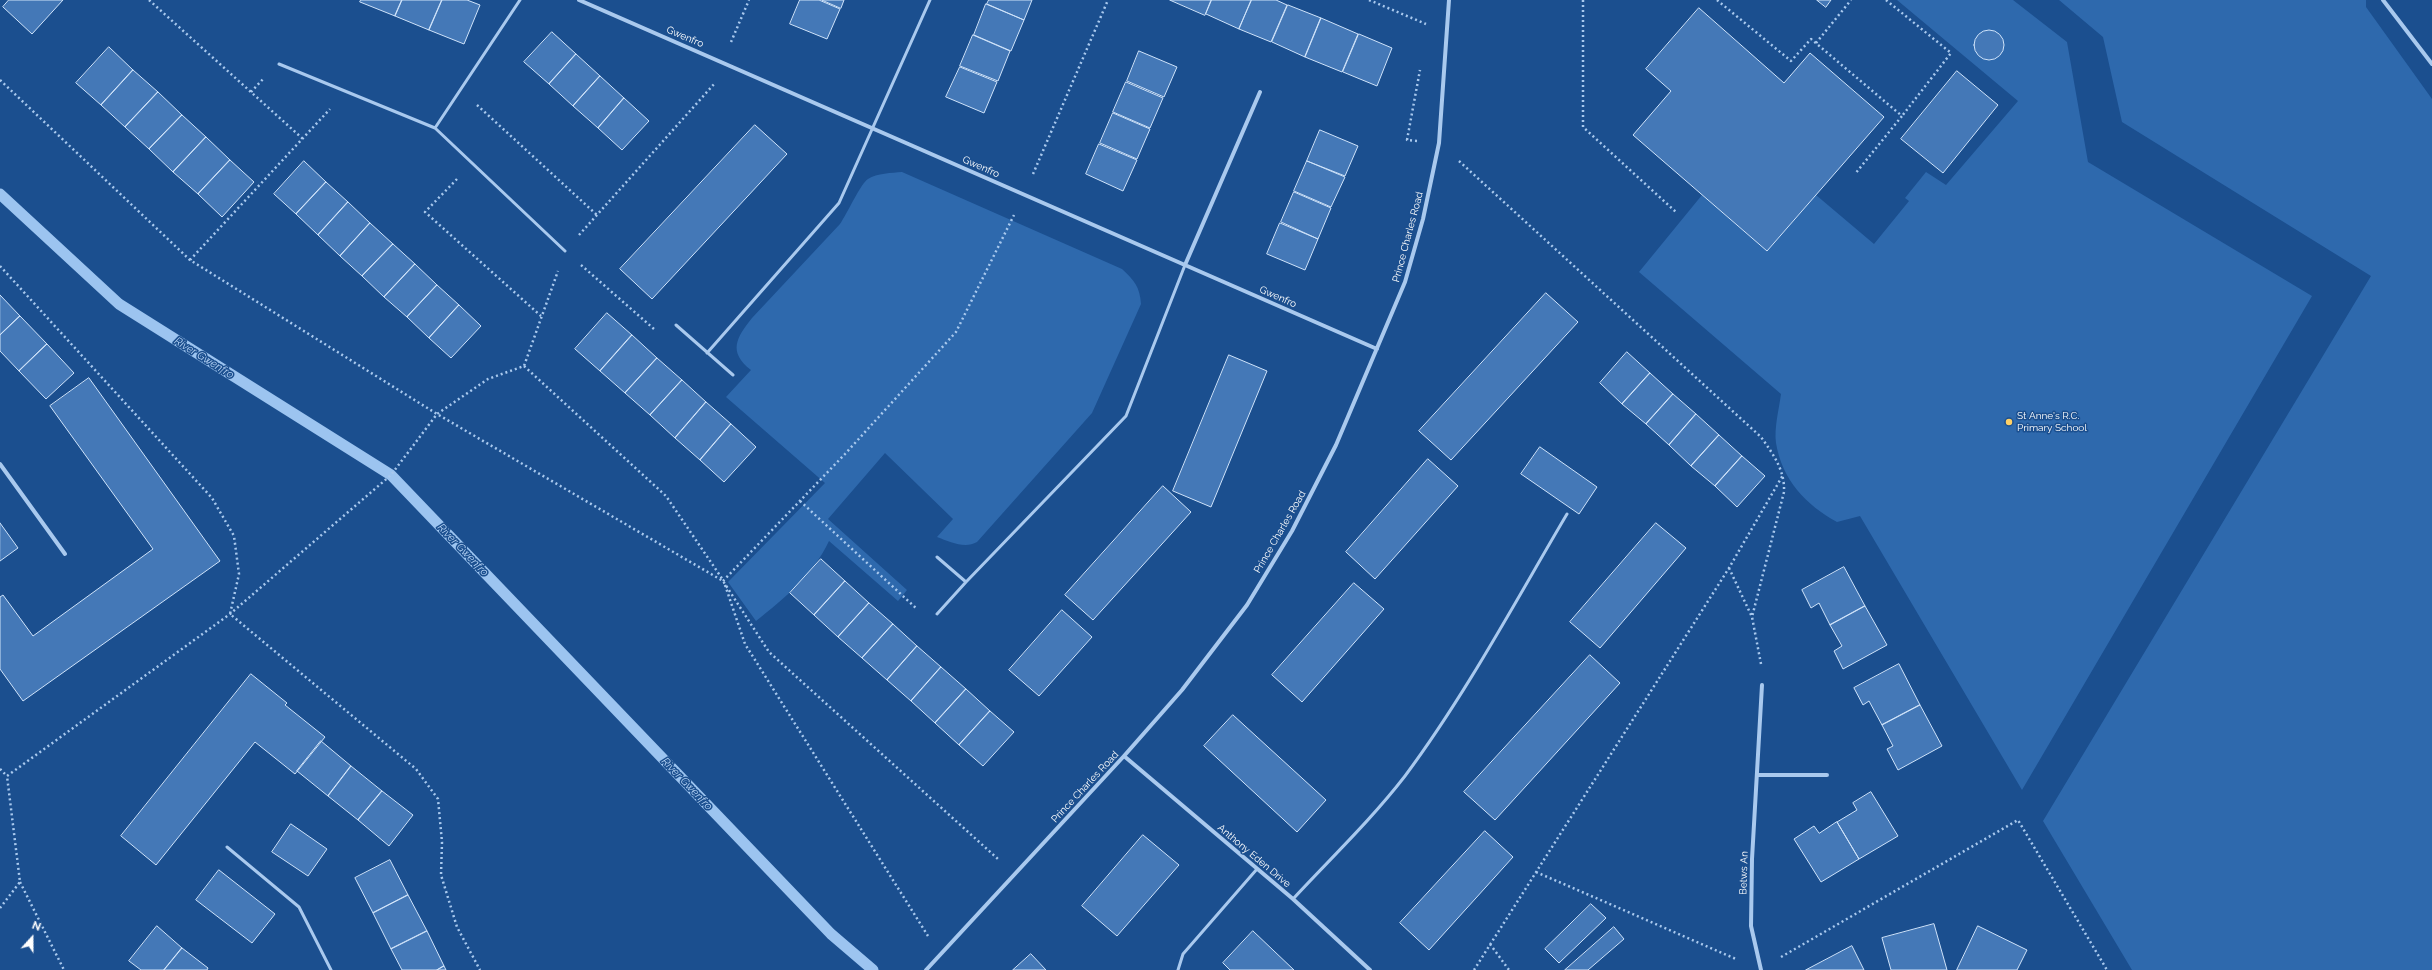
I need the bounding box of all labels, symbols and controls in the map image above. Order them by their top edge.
street label: Gwenfro [665,24,705,50]
street label: Gwenfro [961,154,1001,180]
street label: Prince Charles Road [1390,190,1426,284]
street label: Gwenfro [1258,284,1298,310]
water label: River Gwenfro [172,334,236,382]
place label: St Anne's R.C. Primary School [2017,410,2087,434]
marker: St Anne's R.C. Primary School [2004,417,2014,427]
street label: Prince Charles Road [1252,489,1308,575]
water label: River Gwenfro [435,521,491,579]
street label: Prince Charles Road [1049,749,1121,825]
water label: River Gwenfro [659,755,715,813]
street label: Anthony Eden Drive [1215,822,1293,890]
street label: Betws An [1737,851,1751,895]
north arrow [12,918,52,958]
text: N [30,919,43,934]

